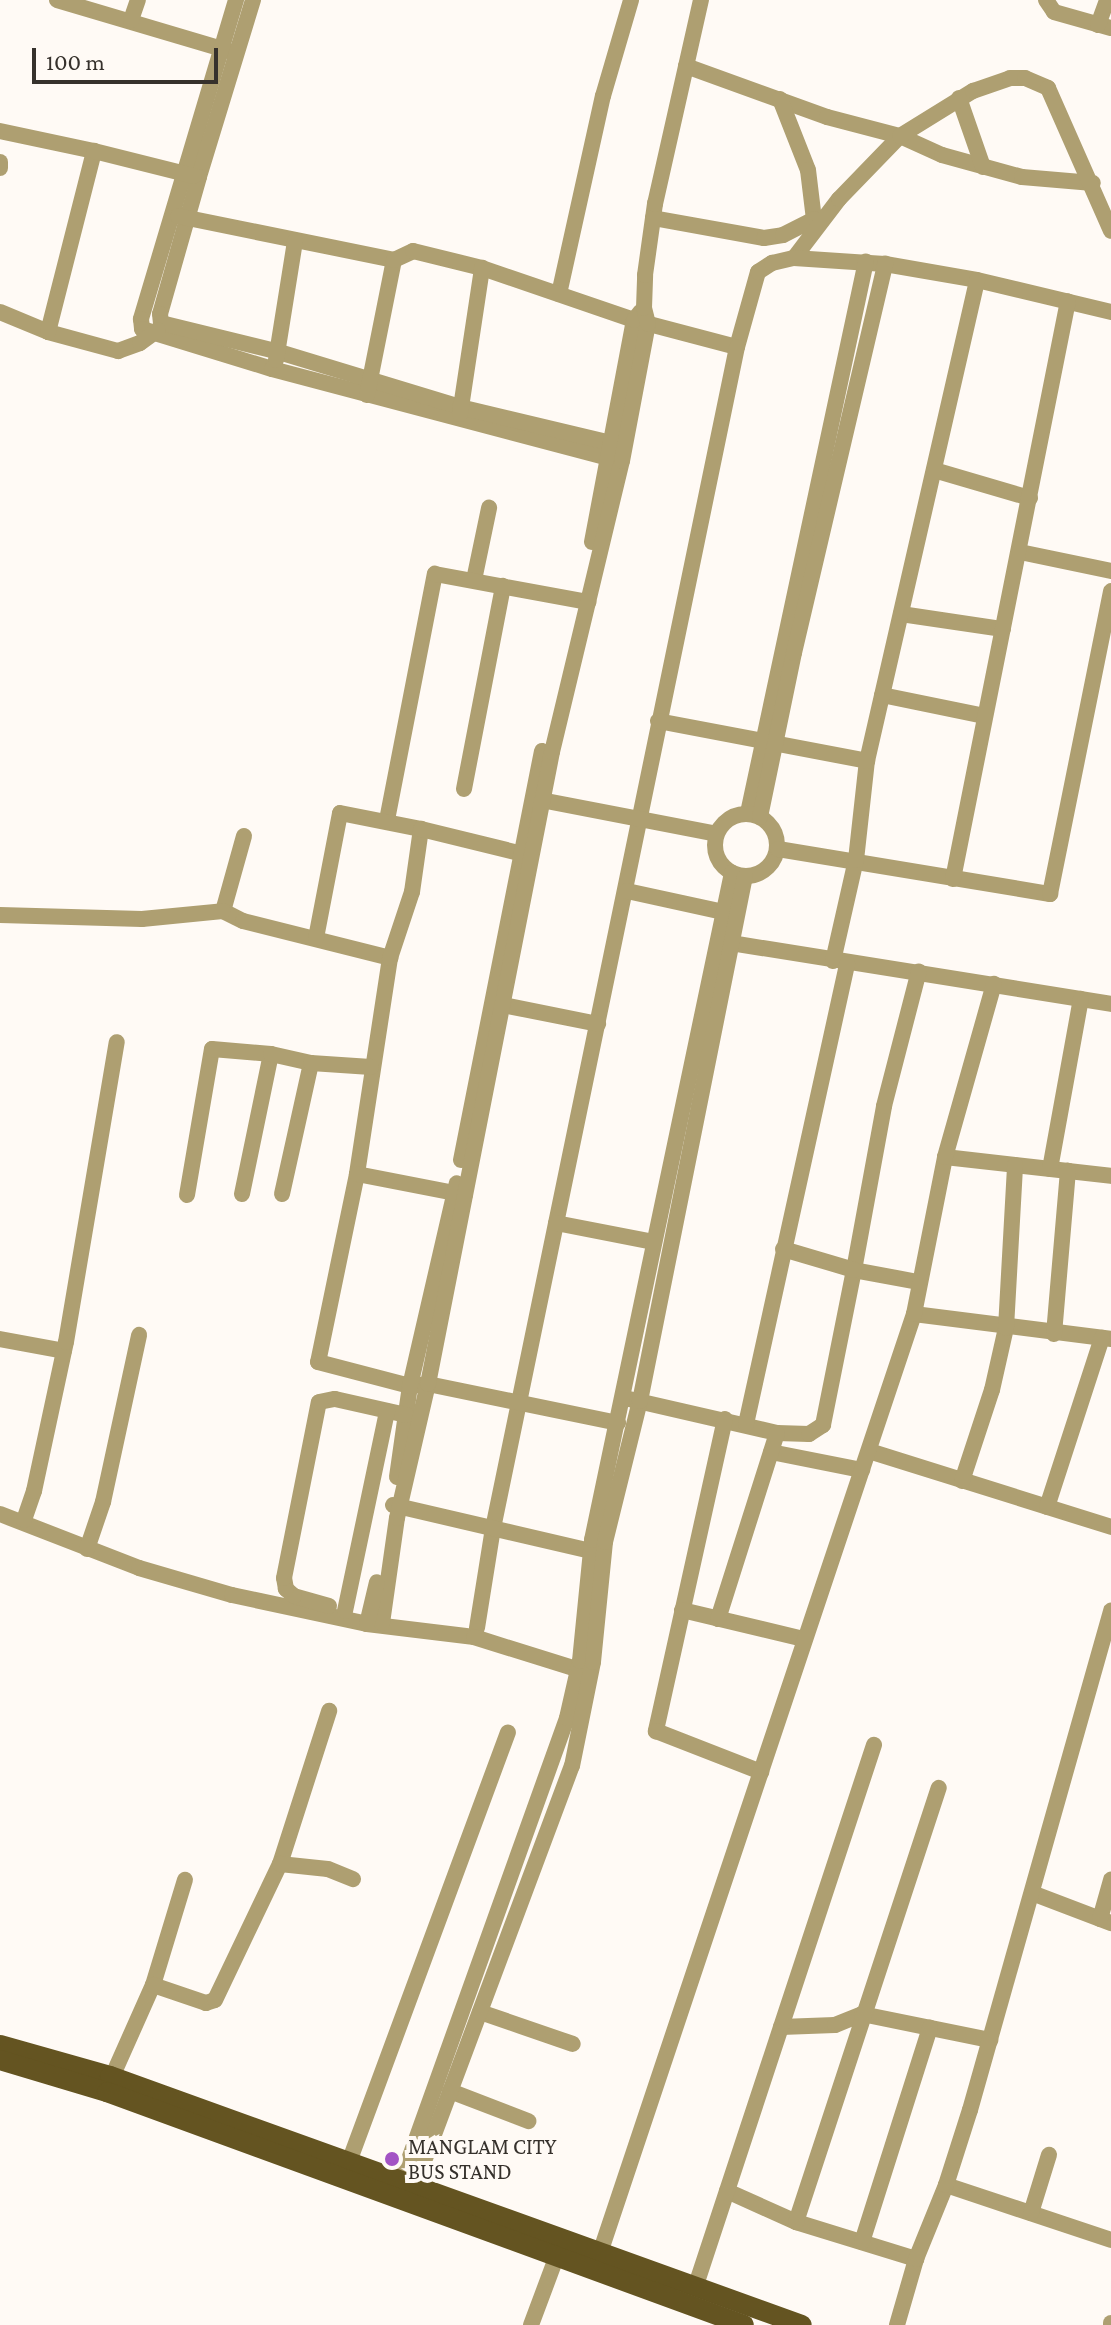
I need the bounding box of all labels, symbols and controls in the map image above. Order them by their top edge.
scale bar [36,32,222,82]
text: 100 m [46,48,105,75]
place label: MANGLAM CITY BUS STAND [408,2133,556,2184]
marker: MANGLAM CITY BUS STAND [383,2150,401,2168]

